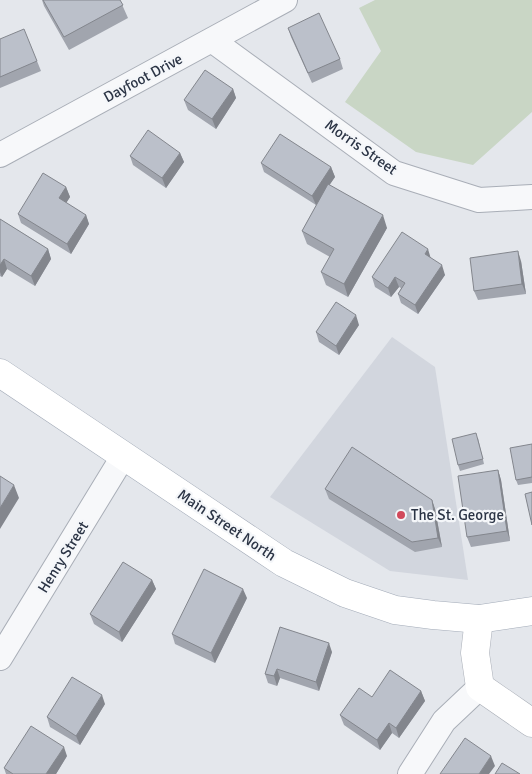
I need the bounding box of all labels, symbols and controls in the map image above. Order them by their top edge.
street label: Dayfoot Drive [101,50,185,106]
street label: Morris Street [321,115,401,179]
street label: Main Street North [174,485,280,565]
place label: The St. George [411,506,504,524]
marker: The St. George [395,509,407,521]
street label: Henry Street [34,518,92,596]

